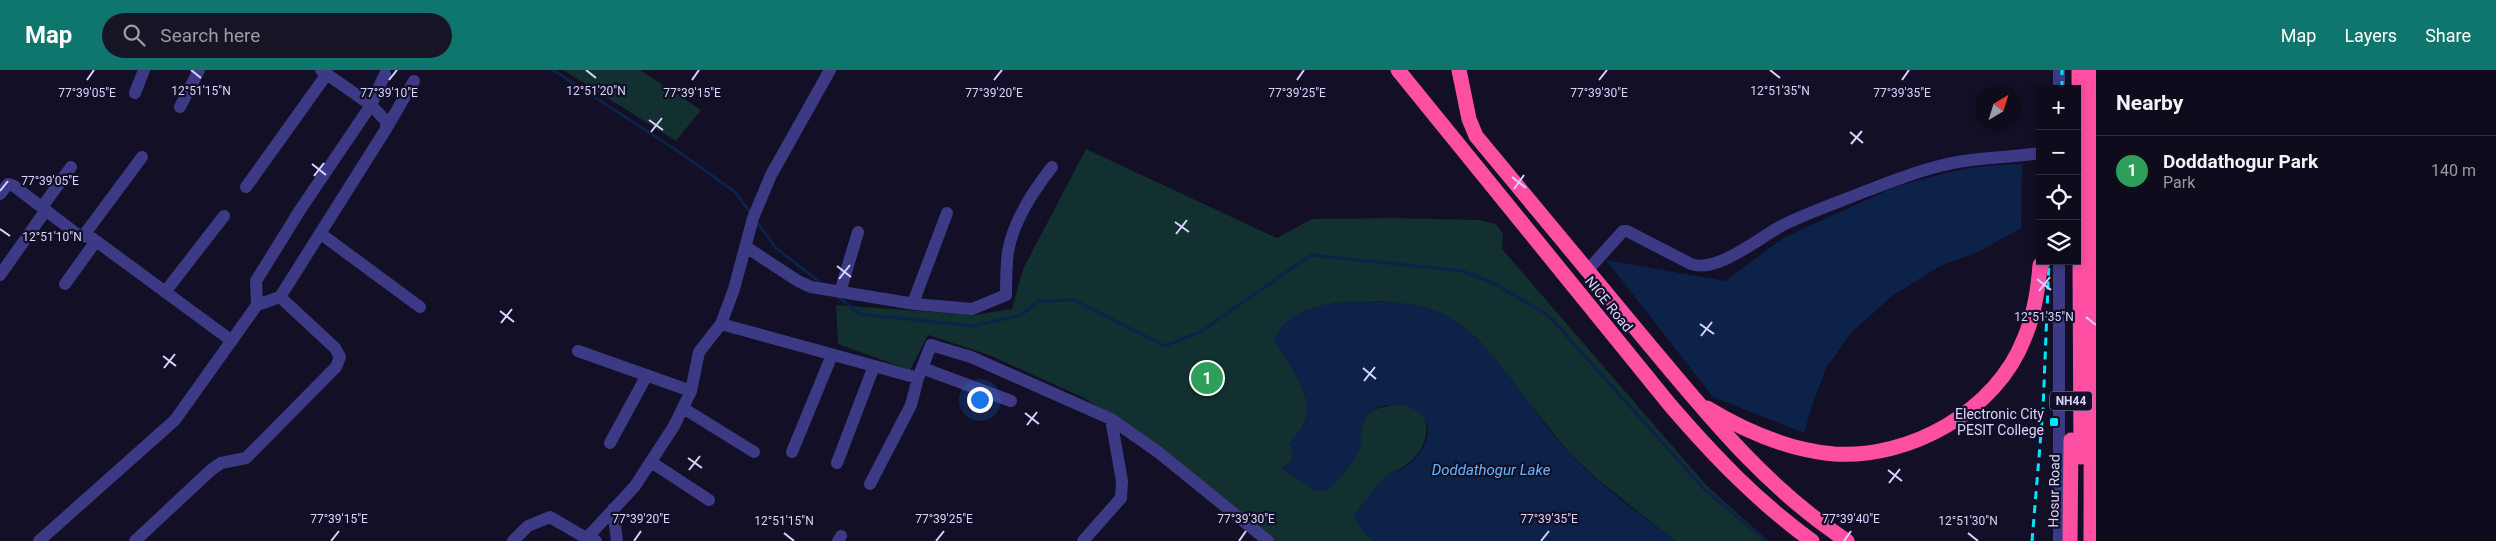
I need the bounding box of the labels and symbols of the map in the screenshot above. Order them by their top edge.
text: 12°51'15"N [171,84,231,98]
text: 12°51'20"N [566,84,626,98]
text: 12°51'35"N [1750,84,1810,98]
north arrow [1976,85,2021,130]
text: 77°39'05"E [58,86,116,100]
text: 77°39'10"E [360,86,418,100]
text: 77°39'15"E [663,86,721,100]
text: 77°39'20"E [965,86,1023,100]
text: 77°39'25"E [1268,86,1326,100]
text: 77°39'30"E [1570,86,1628,100]
text: 77°39'35"E [1873,86,1931,100]
text: 77°39'05"E [21,174,79,188]
text: 12°51'10"N [22,230,82,244]
street label: NICE Road [1582,273,1636,335]
text: 12°51'35"N [2014,310,2074,324]
pin: 1 [1191,359,1223,397]
your location [967,387,993,413]
road number: NH44 [2050,392,2092,411]
place label: Electronic City PESIT College [1955,406,2044,438]
marker: Electronic City PESIT College [2048,416,2060,428]
street label: Hosur Road [2045,454,2063,528]
water label: Doddathogur Lake [1432,461,1551,479]
text: 77°39'15"E [310,512,368,526]
text: 77°39'20"E [612,512,670,526]
text: 77°39'25"E [915,512,973,526]
text: 77°39'30"E [1217,512,1275,526]
text: 77°39'35"E [1520,512,1578,526]
text: 77°39'40"E [1822,512,1880,526]
text: 12°51'15"N [754,514,814,528]
text: 12°51'30"N [1938,514,1998,528]

